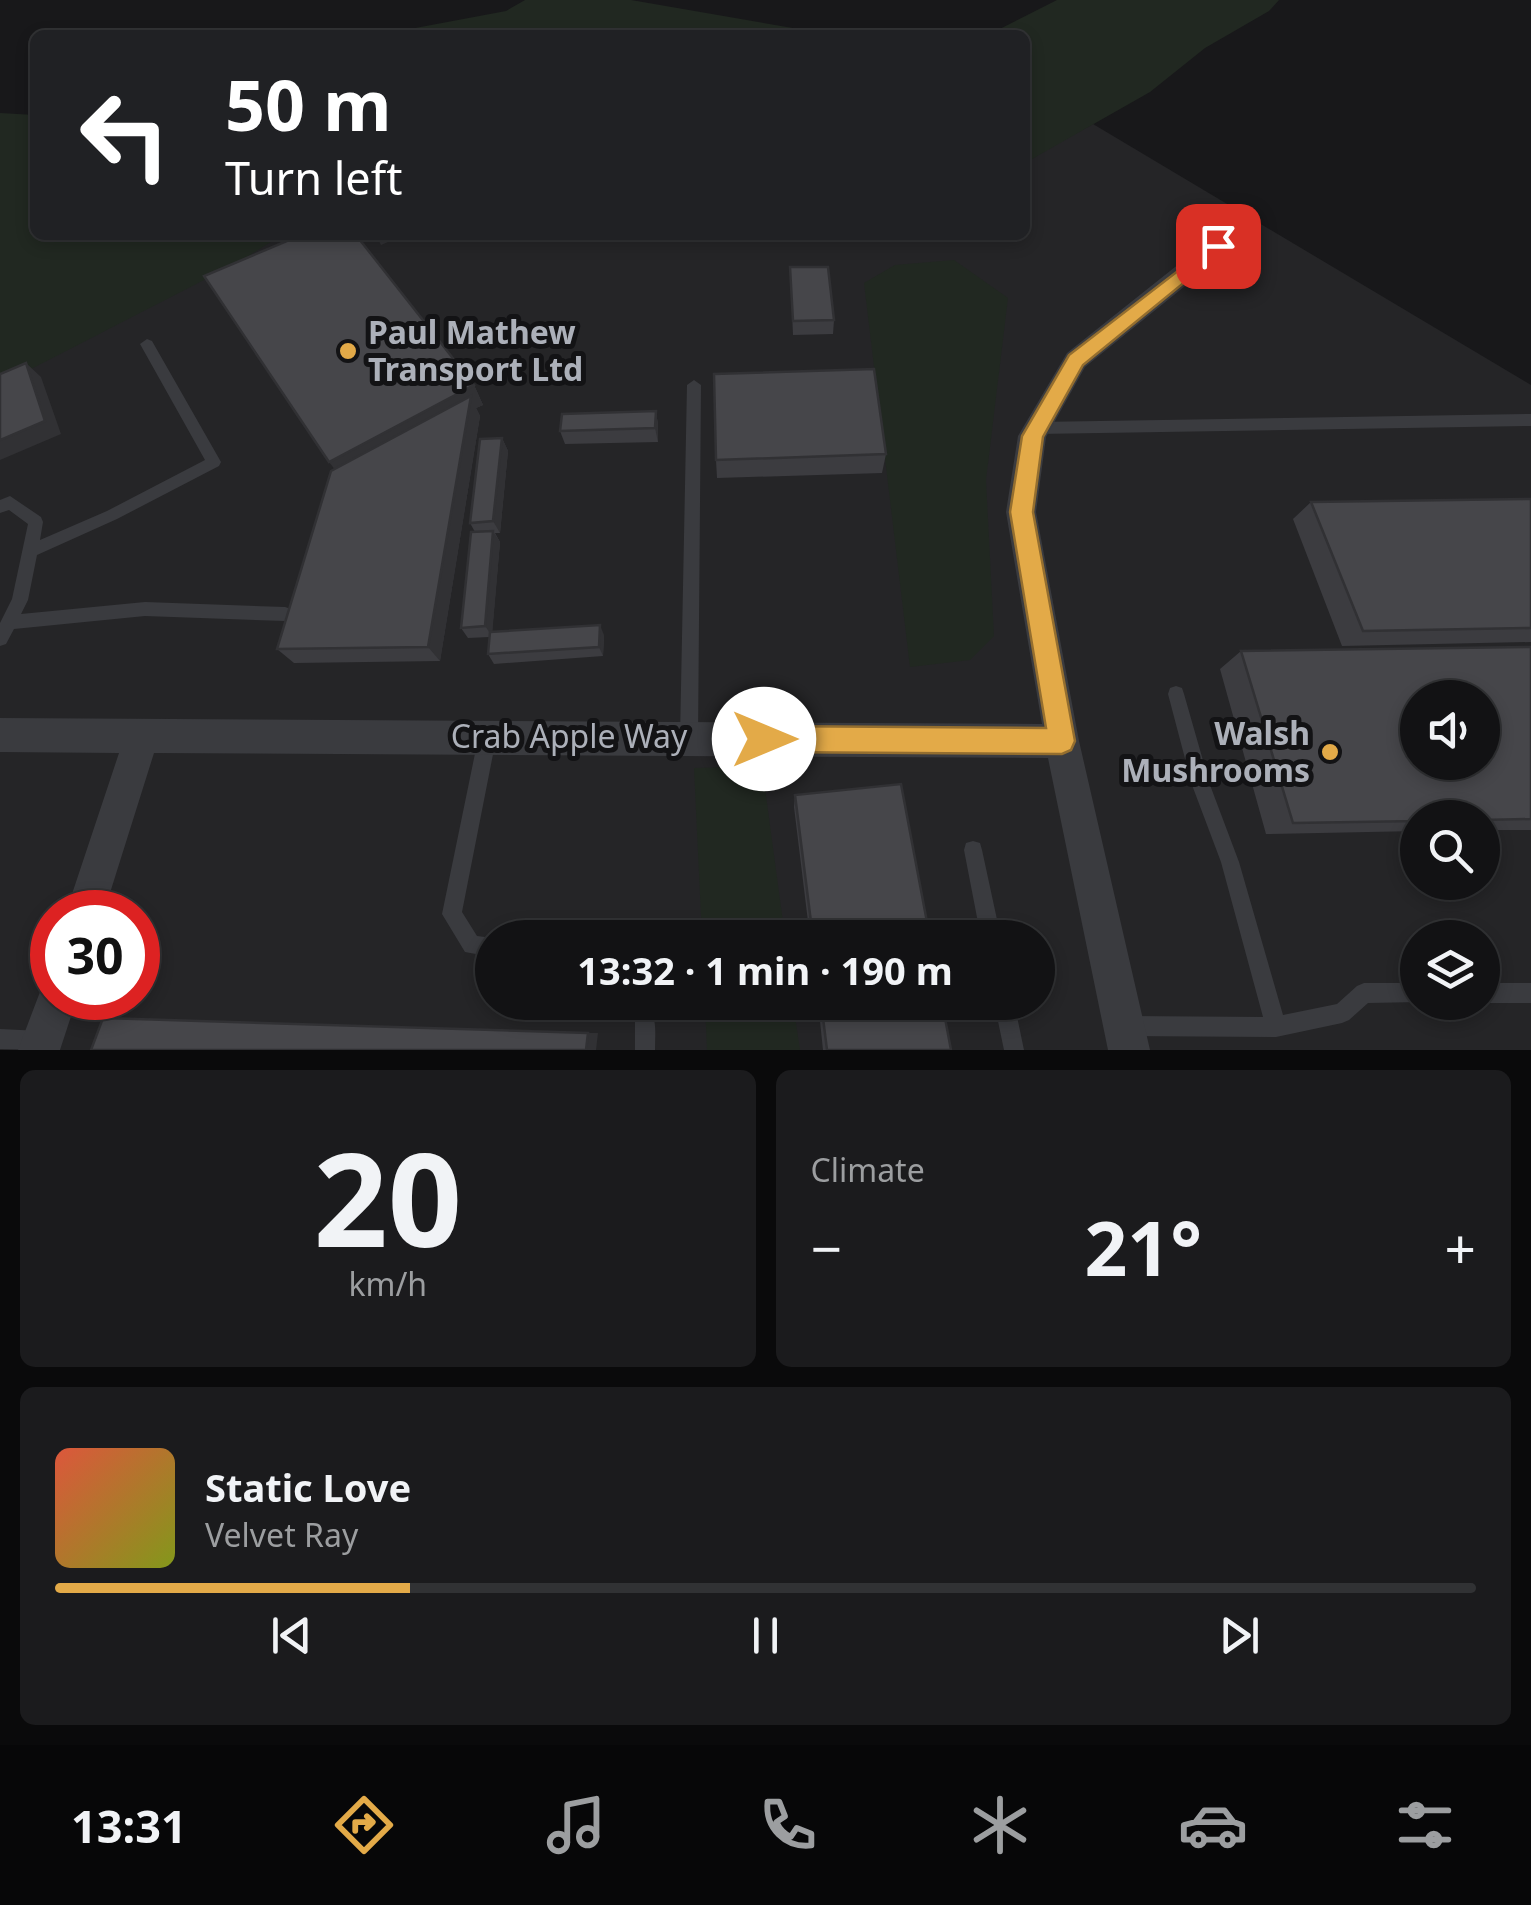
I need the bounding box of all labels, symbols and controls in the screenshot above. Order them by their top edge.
text: 50 m [225,56,392,152]
icon: left [60,70,190,200]
text: Turn left [225,147,402,208]
pin [1176,204,1261,289]
icon: arrive [1191,219,1246,274]
place label: Paul Mathew Transport Ltd [368,310,583,390]
marker: Paul Mathew Transport Ltd [337,340,359,362]
map controls [1400,680,1500,1020]
button: sound [1400,680,1500,780]
position arrow [712,687,816,791]
place label: Walsh Mushrooms [1121,711,1310,791]
street label: Crab Apple Way [451,714,688,757]
marker: Walsh Mushrooms [1319,741,1341,763]
button: search [1400,800,1500,900]
speed limit sign: 30 [30,890,160,1020]
button: layers [1400,920,1500,1020]
text: 13:32 · 1 min · 190 m [577,944,953,996]
text: 20 [313,1108,462,1285]
text: Climate [811,1148,925,1191]
text: 21° [1084,1196,1202,1298]
text: − [811,1210,842,1285]
text: + [1445,1210,1476,1285]
text: km/h [348,1262,427,1305]
text: Static Love [205,1461,411,1513]
text: Velvet Ray [205,1513,358,1556]
icon: previous [264,1608,319,1663]
icon: pause [738,1608,793,1663]
icon: next [1212,1608,1267,1663]
icon: directions [329,1790,399,1860]
icon: music [541,1790,611,1860]
icon: phone [753,1790,823,1860]
icon: climate [965,1790,1035,1860]
icon: car [1178,1790,1248,1860]
icon: filters [1390,1790,1460,1860]
text: 13:31 [71,1795,187,1856]

